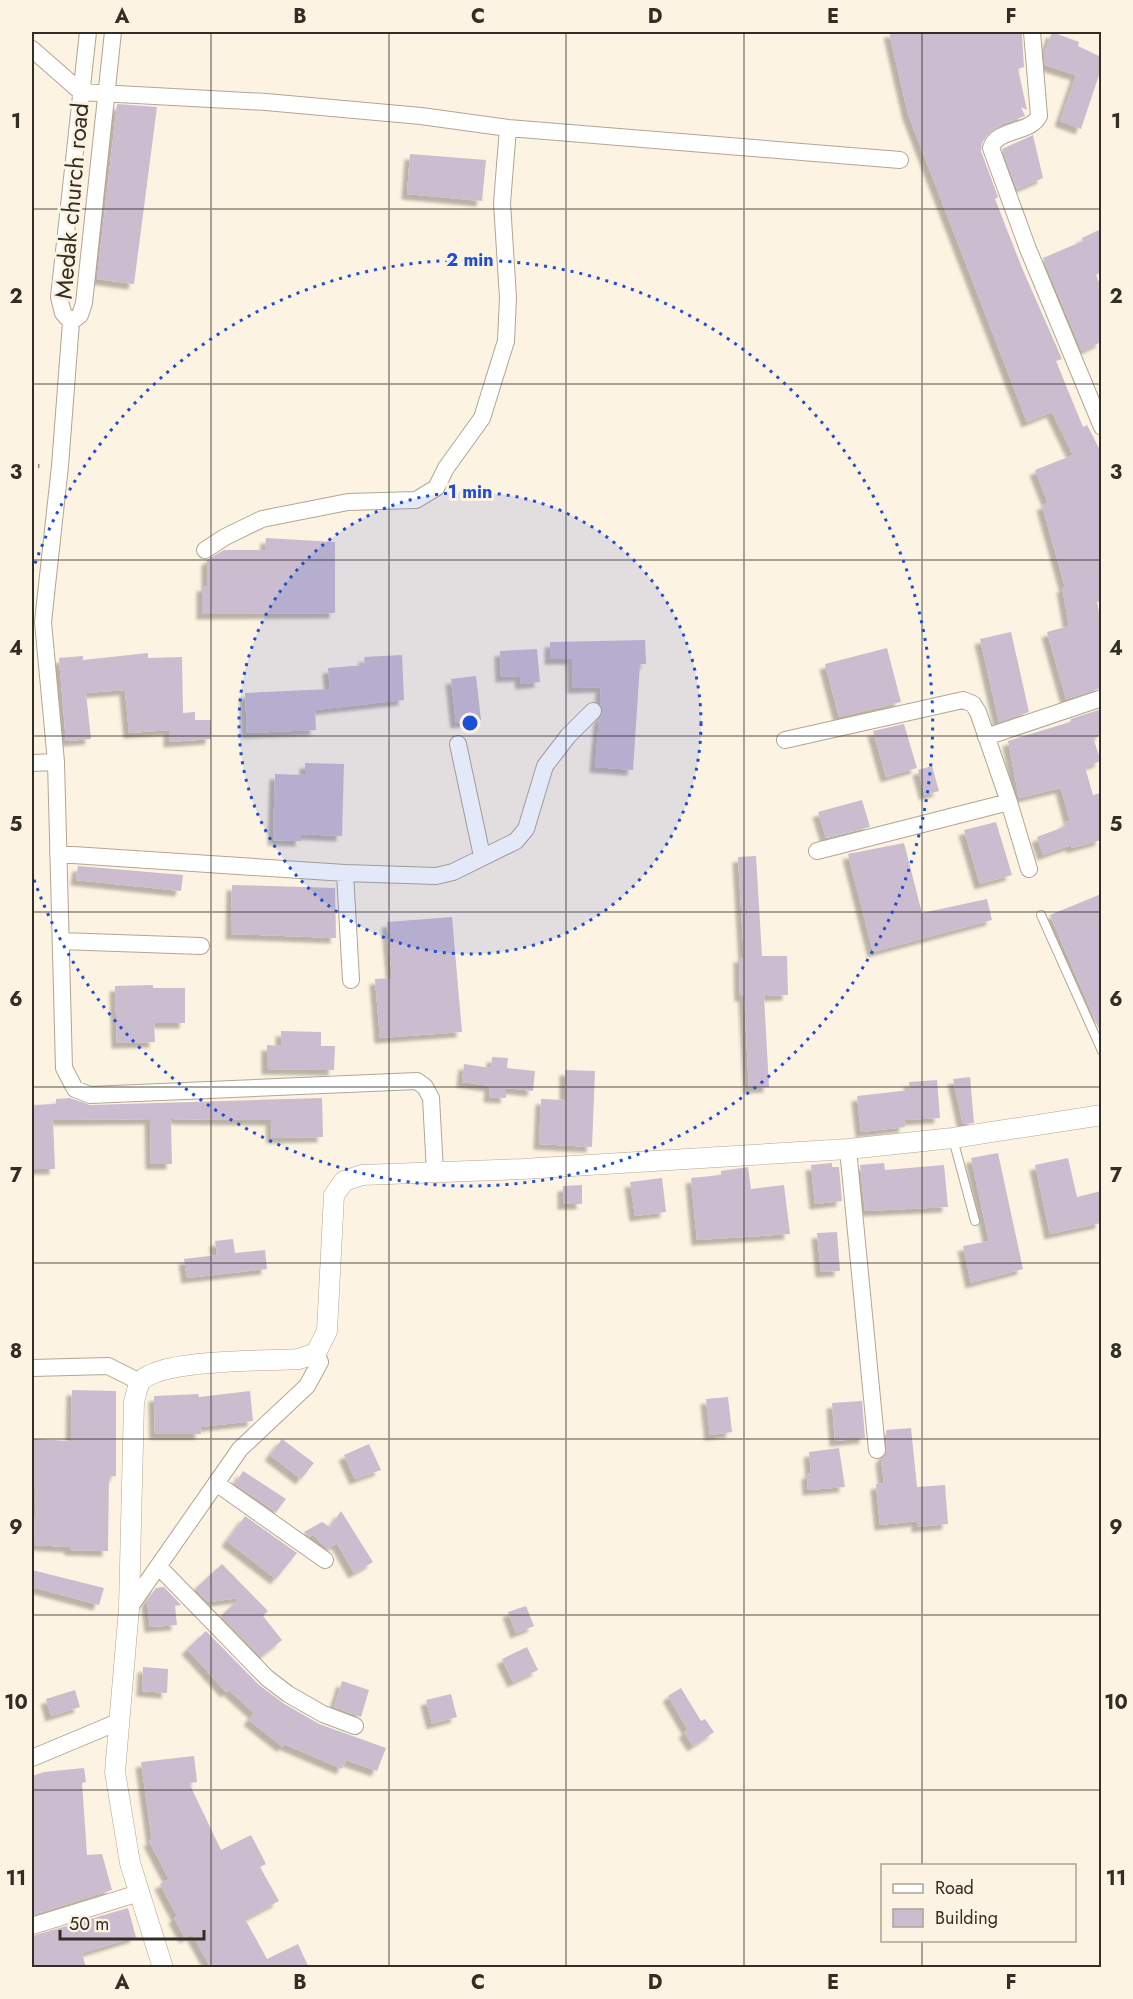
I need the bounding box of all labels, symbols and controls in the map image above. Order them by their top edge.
text: A [114,2,130,31]
text: B [293,2,307,31]
text: C [471,2,485,31]
text: D [648,2,662,31]
text: E [827,2,839,31]
text: F [1005,2,1017,31]
street label: Medak church road [45,101,98,301]
text: 1 [11,107,21,136]
text: 1 [1111,107,1121,136]
text: 2 min [446,247,494,273]
text: 2 [9,282,23,311]
text: 2 [1109,282,1123,311]
text: 3 [10,458,22,487]
text: 3 [1110,458,1122,487]
text: 1 min [448,479,492,505]
text: 4 [9,634,23,663]
text: 4 [1109,634,1123,663]
centre of rings [460,713,480,733]
text: 5 [10,810,23,839]
text: 5 [1110,810,1123,839]
text: 6 [9,985,23,1014]
text: 6 [1109,985,1123,1014]
text: 7 [10,1161,23,1190]
text: 7 [1110,1161,1123,1190]
text: 8 [10,1337,22,1366]
text: 8 [1110,1337,1122,1366]
text: 9 [9,1513,23,1542]
text: 9 [1109,1513,1123,1542]
text: 10 [4,1688,28,1717]
text: 10 [1104,1688,1128,1717]
text: 11 [6,1864,26,1893]
legend [881,1864,1076,1942]
text: 11 [1106,1864,1126,1893]
text: Road [935,1875,974,1901]
scale bar [60,1903,204,1941]
text: Building [935,1905,998,1931]
text: 50 m [69,1911,109,1937]
text: A [114,1968,130,1997]
text: B [293,1968,307,1997]
text: C [471,1968,485,1997]
text: D [648,1968,662,1997]
text: E [827,1968,839,1997]
text: F [1005,1968,1017,1997]

